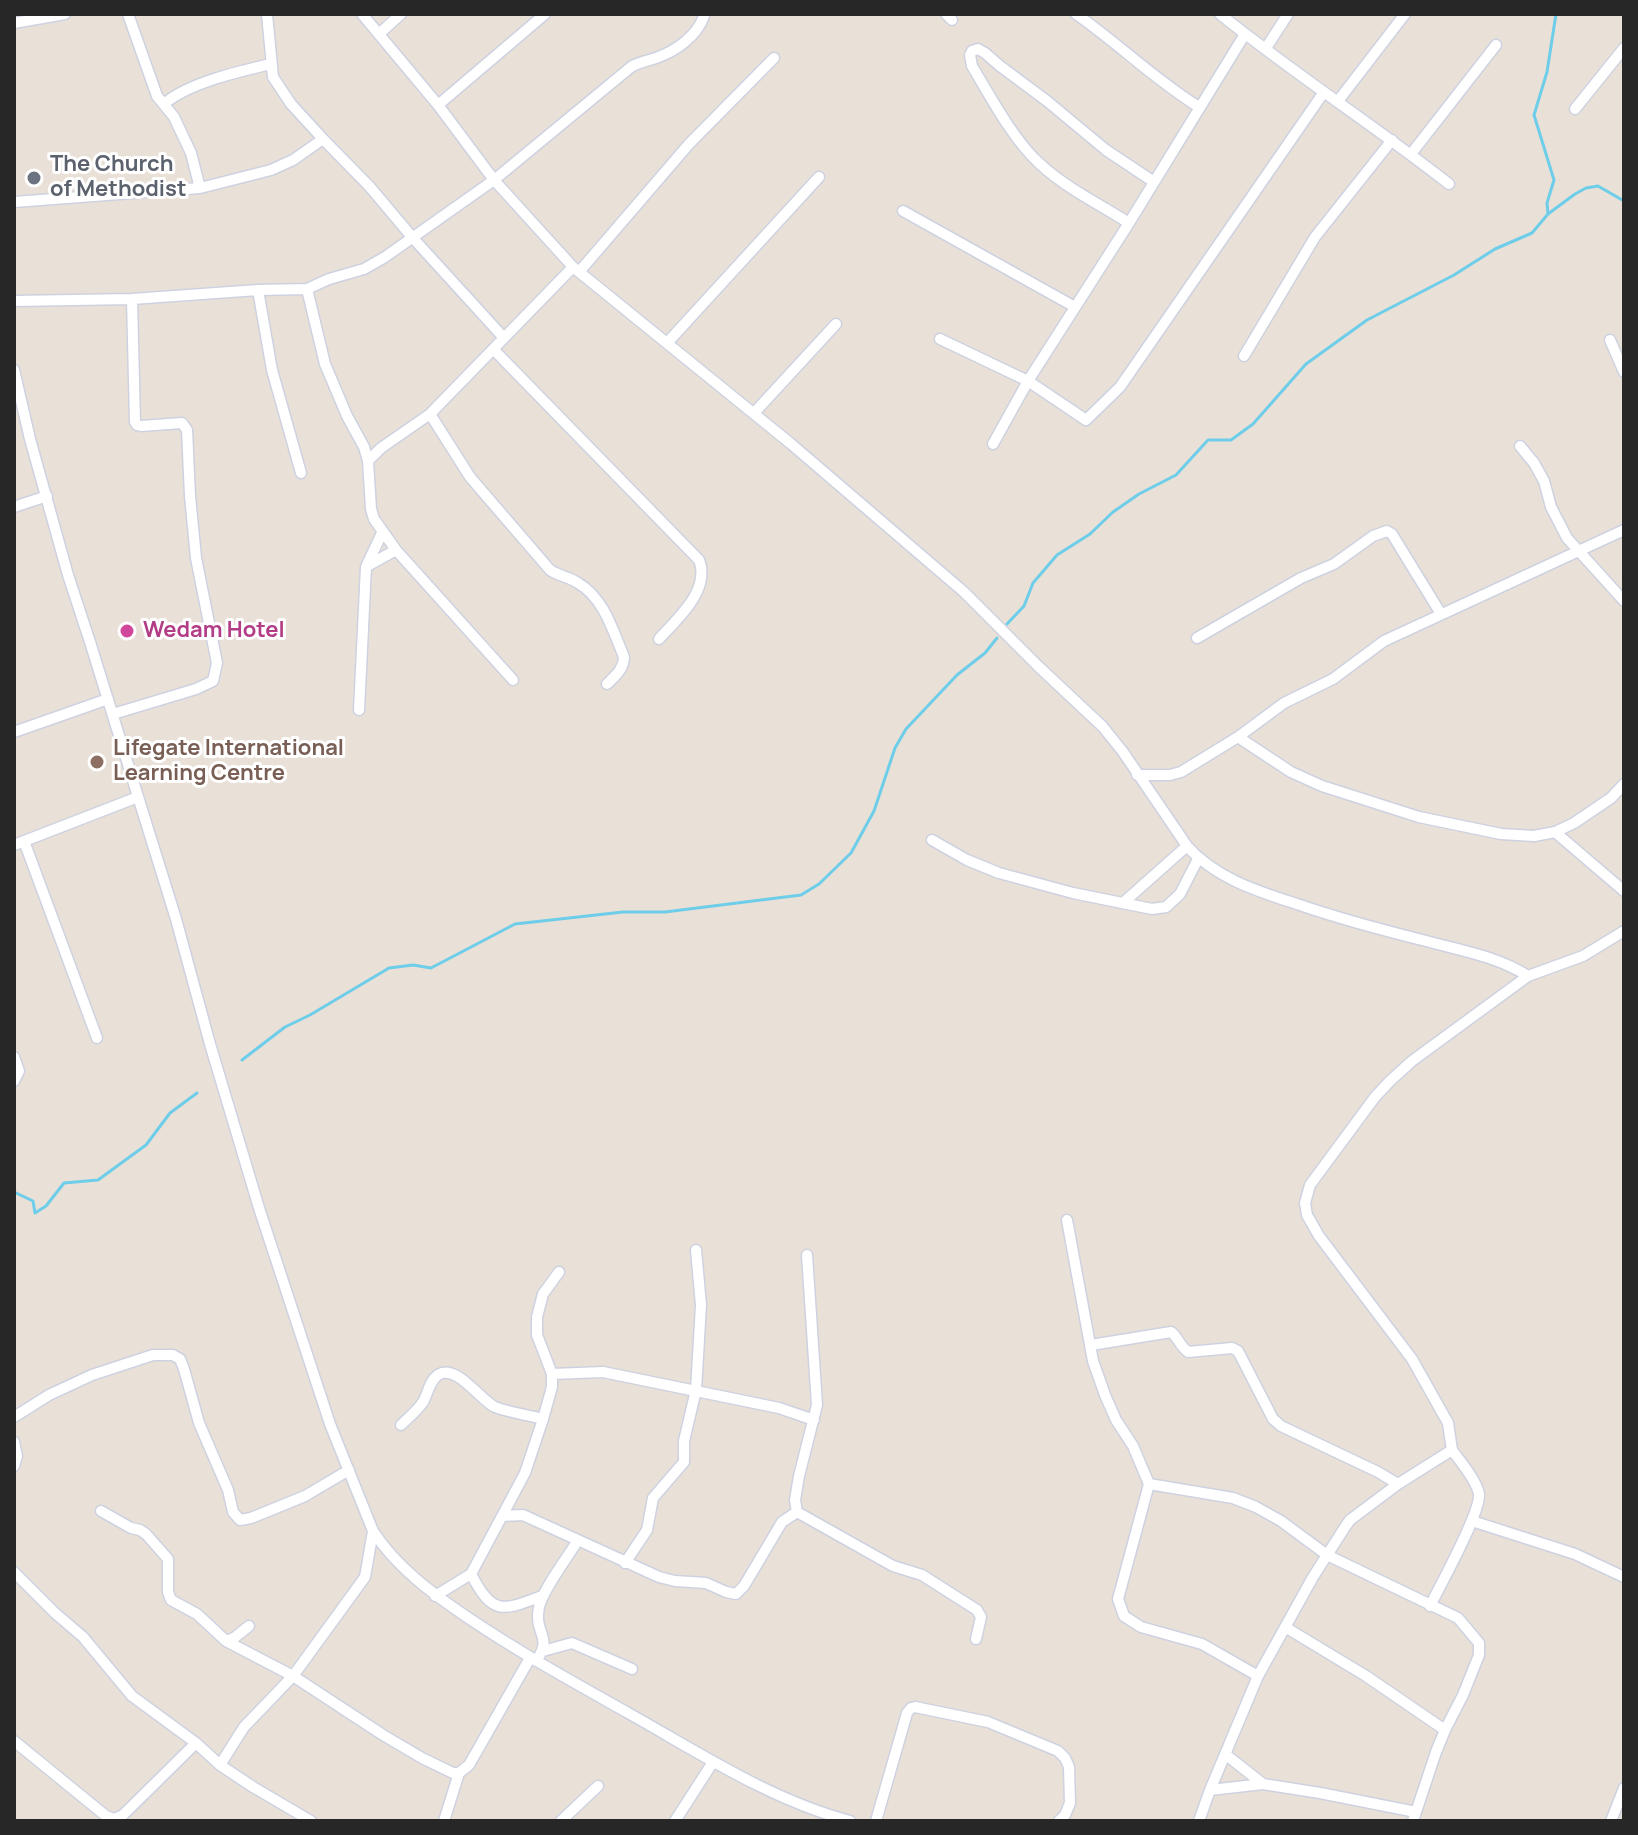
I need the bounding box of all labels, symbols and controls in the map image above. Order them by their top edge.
place label: The Church of Methodist [50,152,186,204]
marker: The Church of Methodist [25,169,43,187]
place label: Wedam Hotel [143,618,285,644]
marker: Wedam Hotel [118,622,136,640]
place label: Lifegate International Learning Centre [113,736,344,788]
marker: Lifegate International Learning Centre [88,753,106,771]

